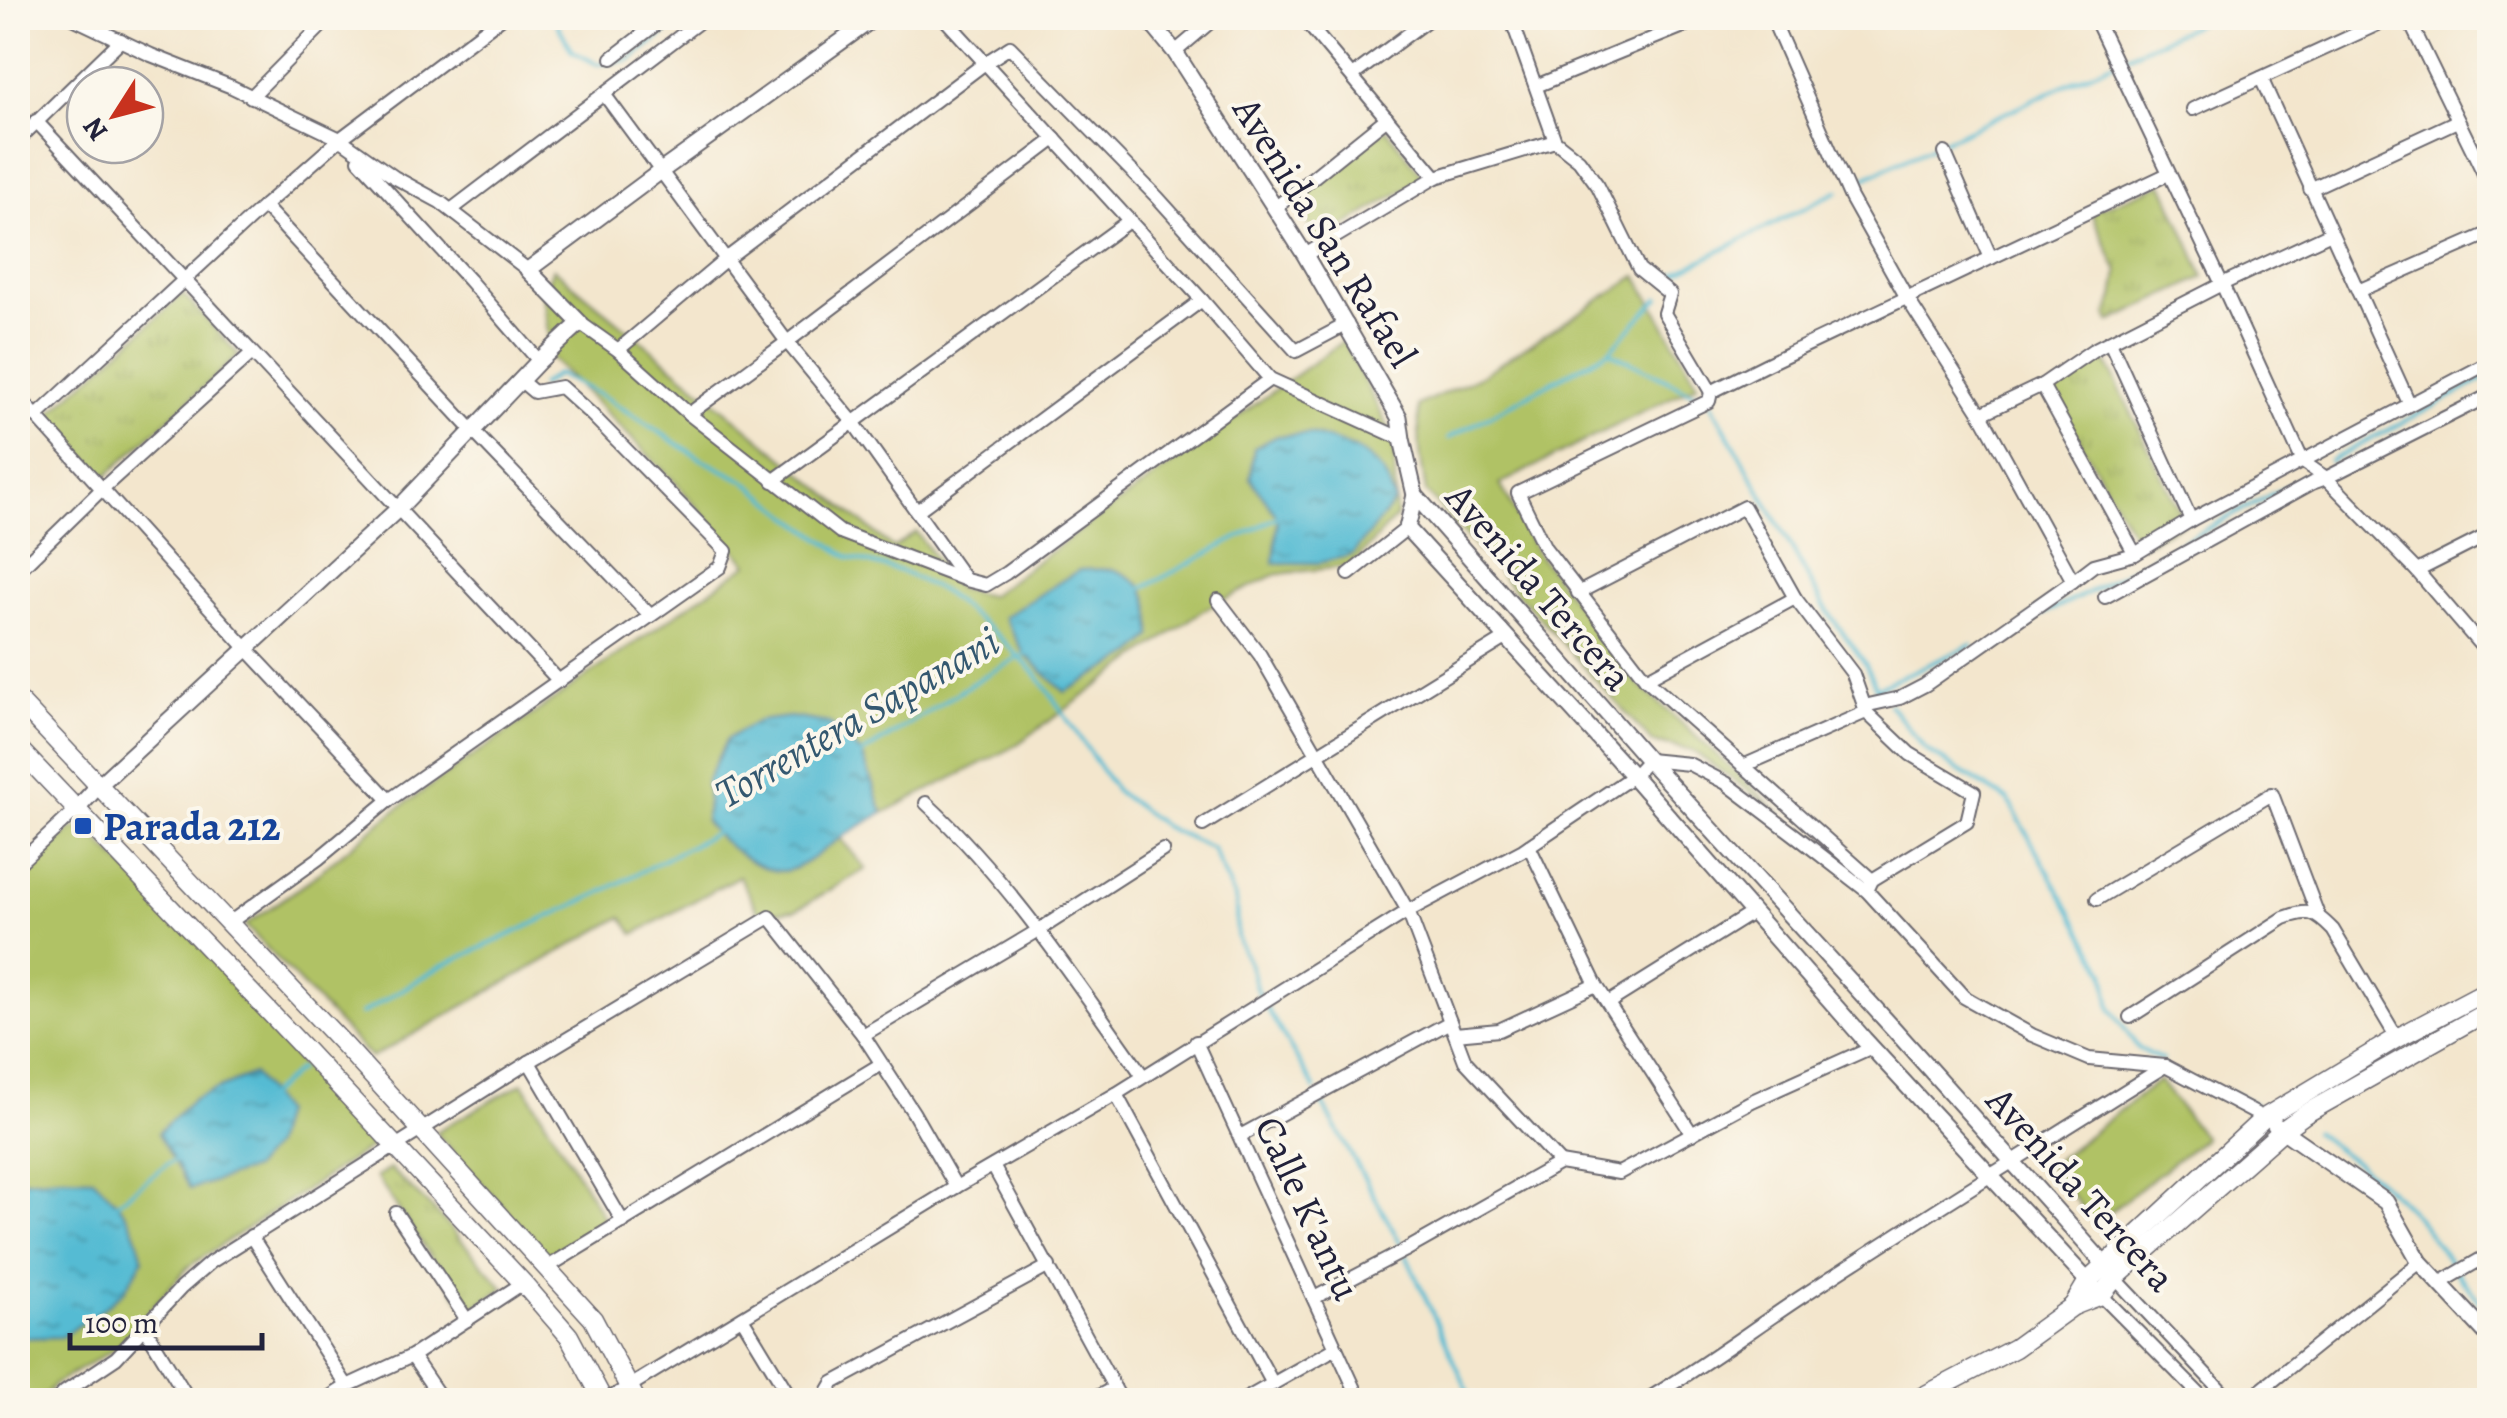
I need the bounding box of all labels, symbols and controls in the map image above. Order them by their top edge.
north arrow [65,65,165,165]
street label: Avenida San Rafael [1219,85,1430,378]
text: N [74,110,117,149]
street label: Avenida Tercera [1433,470,1645,703]
water label: Torrentera Sapanani [705,613,1009,821]
place label: Parada 212 [103,799,281,854]
marker: Parada 212 [72,815,94,837]
street label: Avenida Tercera [1973,1074,2188,1304]
street label: Calle K'antu [1242,1107,1375,1309]
scale bar [70,1288,262,1350]
text: 100 m [85,1303,158,1343]

